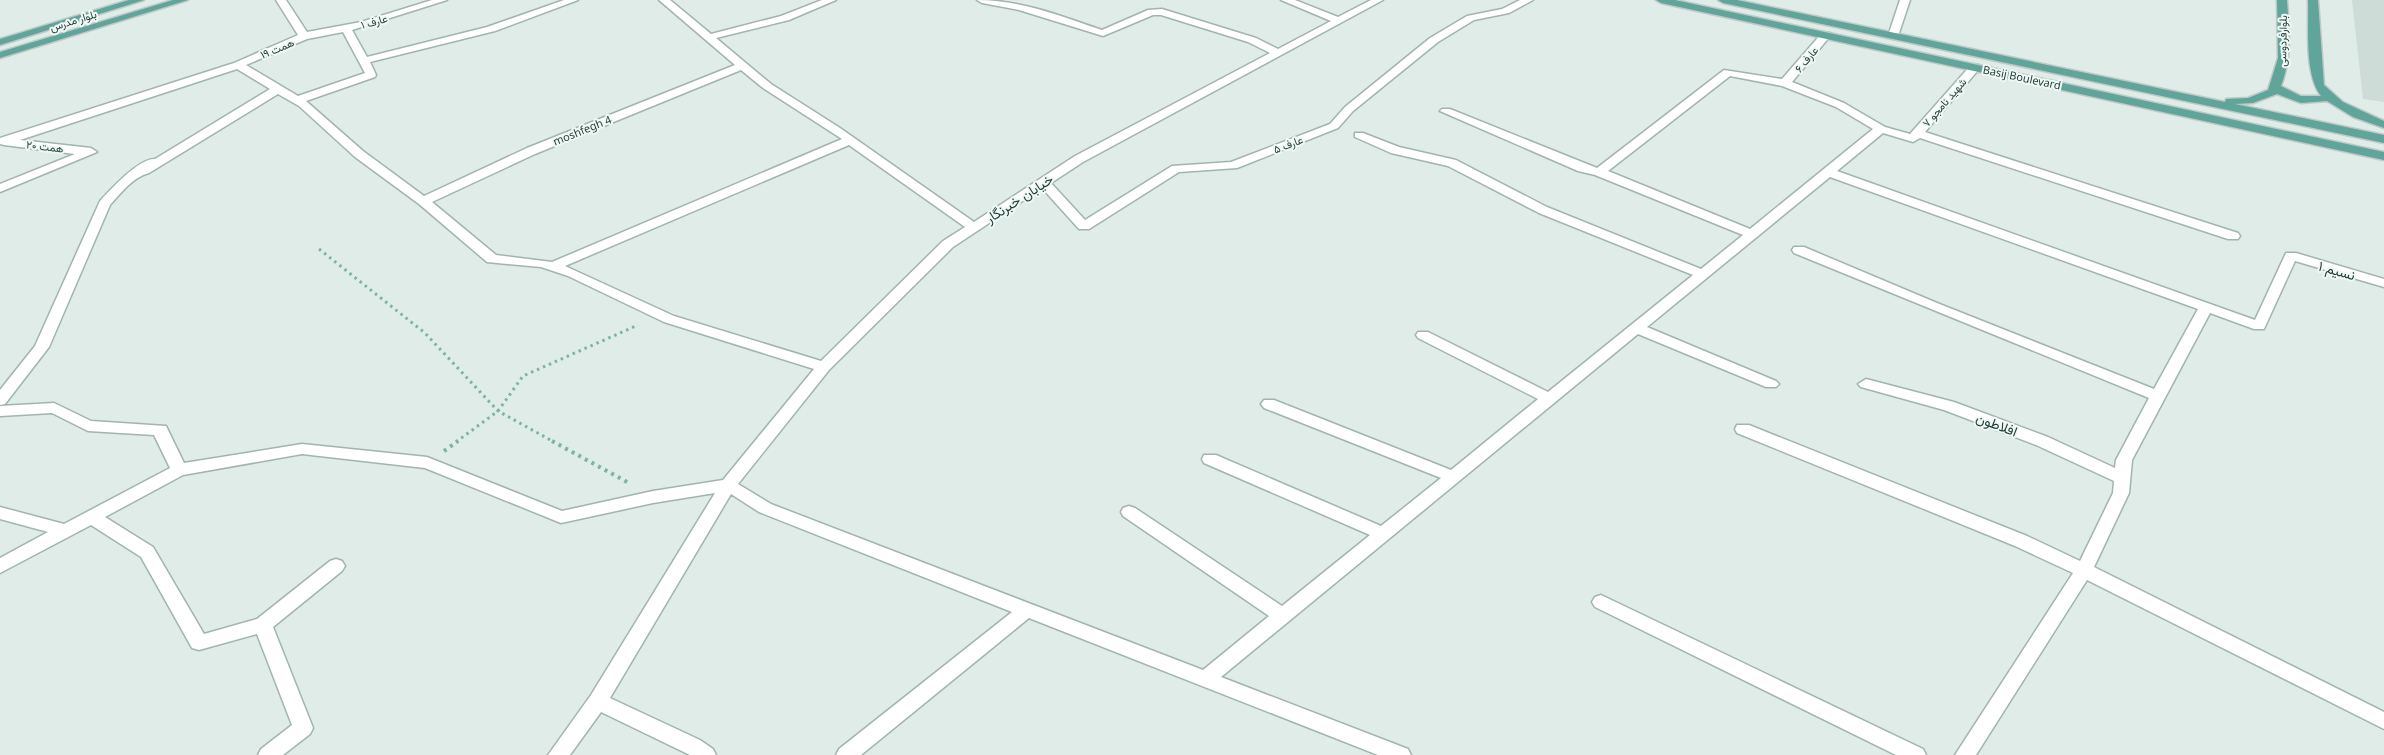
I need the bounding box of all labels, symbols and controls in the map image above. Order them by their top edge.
street label: بلوار مدرس [48,6,98,34]
street label: عارف ۱ [359,10,389,32]
street label: بلوارفردوسی [2274,15,2290,67]
street label: همت ۱۹ [258,34,297,62]
street label: عارف ۶ [1791,43,1821,75]
street label: Basij Boulevard [1982,61,2062,93]
street label: شهید نامجو ۷ [1918,74,1970,130]
street label: moshfegh 4 [551,111,614,149]
street label: عارف ۵ [1271,131,1305,156]
street label: همت ۲۰ [26,136,65,156]
street label: خیابان خبرنگار [981,169,1057,228]
street label: نسیم ۱ [2316,256,2358,284]
street label: افلاطون [1974,407,2020,441]

